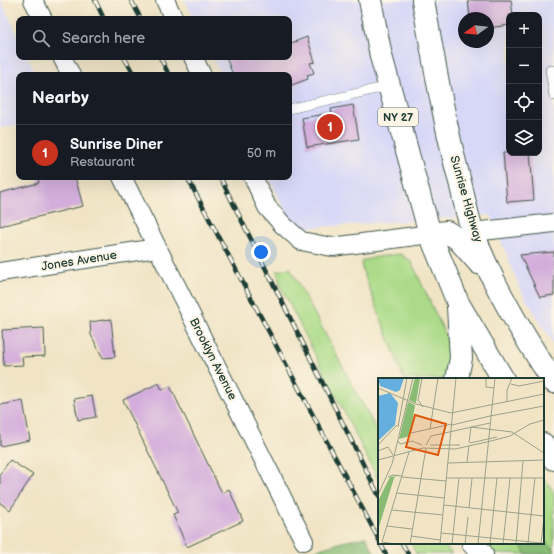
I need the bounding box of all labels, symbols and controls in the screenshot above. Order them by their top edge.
north arrow [458,12,494,48]
map controls [506,12,542,156]
button: + [506,12,542,48]
search box [16,16,292,60]
icon: search [30,27,52,49]
text: Search here [62,29,145,48]
button: − [506,48,542,84]
button: locate [506,84,542,120]
text: Nearby [32,88,89,108]
road number: NY 27 [378,108,418,126]
pin: 1 [317,112,343,142]
button: layers [506,120,542,156]
text: Sunrise Diner [70,135,163,154]
text: 1 [42,145,48,161]
text: 50 m [247,145,276,161]
text: Restaurant [70,154,135,170]
street label: Sunrise Highway [446,154,486,245]
your location [251,242,271,262]
street label: Jones Avenue [40,248,118,274]
street label: Brooklyn Avenue [186,315,240,403]
inset map [378,378,544,544]

